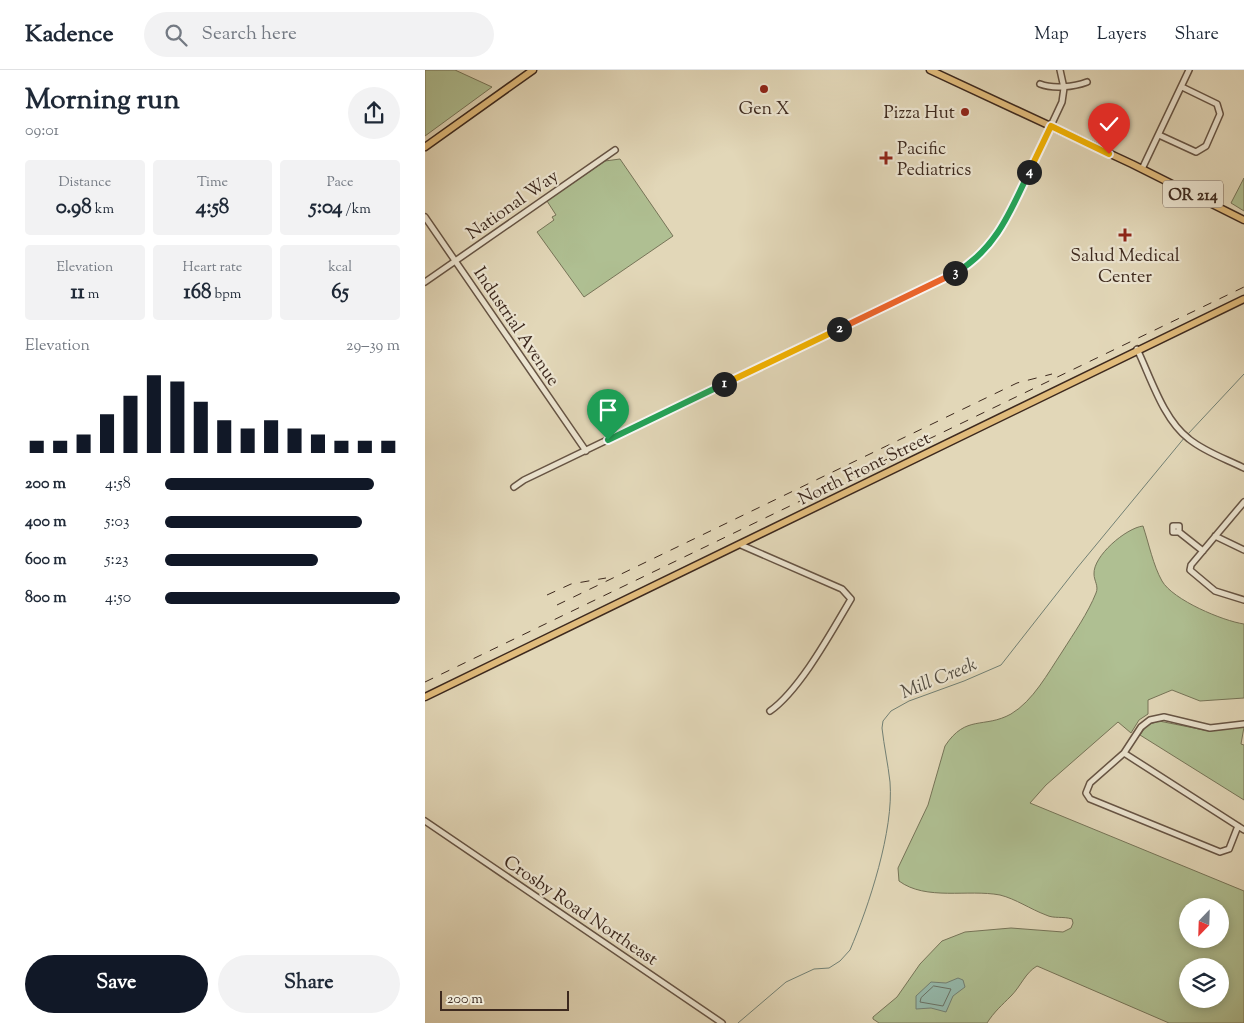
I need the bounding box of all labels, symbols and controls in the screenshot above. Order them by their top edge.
search box [144,12,494,57]
text: Kadence [25,18,114,52]
icon: search [162,21,190,49]
text: Search here [202,21,297,48]
text: Map [1034,22,1069,48]
text: Layers [1097,22,1147,48]
text: Share [1175,22,1219,48]
text: Morning run [25,81,180,121]
marker: Gen X [758,83,770,95]
button: share [348,87,400,139]
place label: Gen X [738,97,790,123]
place label: Pizza Hut [883,101,955,127]
pin [1088,103,1130,154]
marker: Pizza Hut [959,106,971,118]
icon: check [1095,110,1123,138]
text: 09:01 [25,120,59,143]
place label: Pacific Pediatrics [897,137,971,184]
marker: Pacific Pediatrics [879,151,893,165]
pin: 4 [1017,160,1041,184]
text: 4 [1026,162,1033,182]
street label: National Way [462,164,565,247]
text: Distance [58,173,111,193]
text: Time [197,173,228,193]
text: Pace [327,173,354,193]
road number: OR 214 [1163,180,1223,208]
text: 0.98 [56,193,92,223]
text: 4:58 [196,193,229,223]
text: 5:04 [309,193,343,223]
text: km [92,200,114,220]
text: /km [343,200,371,220]
marker: Salud Medical Center [1118,228,1132,242]
place label: Salud Medical Center [1070,244,1180,291]
text: Elevation [56,258,113,278]
text: Heart rate [183,258,242,278]
text: kcal [328,258,352,278]
pin: 3 [943,260,967,286]
street label: Industrial Avenue [466,262,565,392]
text: 3 [953,263,958,283]
text: 11 [70,278,85,308]
text: 168 [184,278,212,308]
text: 65 [331,278,349,308]
text: m [85,285,99,305]
text: bpm [212,285,241,305]
pin: 2 [827,316,851,342]
text: 2 [836,319,843,339]
text: Elevation [25,335,90,358]
text: 29–39 m [346,335,400,358]
pin: 1 [711,372,737,396]
text: 1 [722,374,727,394]
pin [587,389,629,440]
icon: arrive [594,396,622,424]
street label: North Front Street [794,426,936,513]
text: 200 m [25,473,66,496]
text: 4:58 [105,473,131,496]
text: 400 m [25,511,67,534]
text: 5:03 [105,511,129,534]
text: 600 m [25,549,67,572]
text: 5:23 [105,549,129,572]
text: 800 m [25,587,67,610]
text: 4:50 [105,587,131,610]
water label: Mill Creek [897,652,981,707]
street label: Crosby Road Northeast [497,850,662,973]
north arrow [1179,898,1229,948]
map controls [1179,898,1229,1008]
button: Save [25,955,208,1013]
button: Share [218,955,400,1013]
button: layers [1179,958,1229,1008]
scale bar [440,988,569,1011]
text: 200 m [447,990,483,1010]

